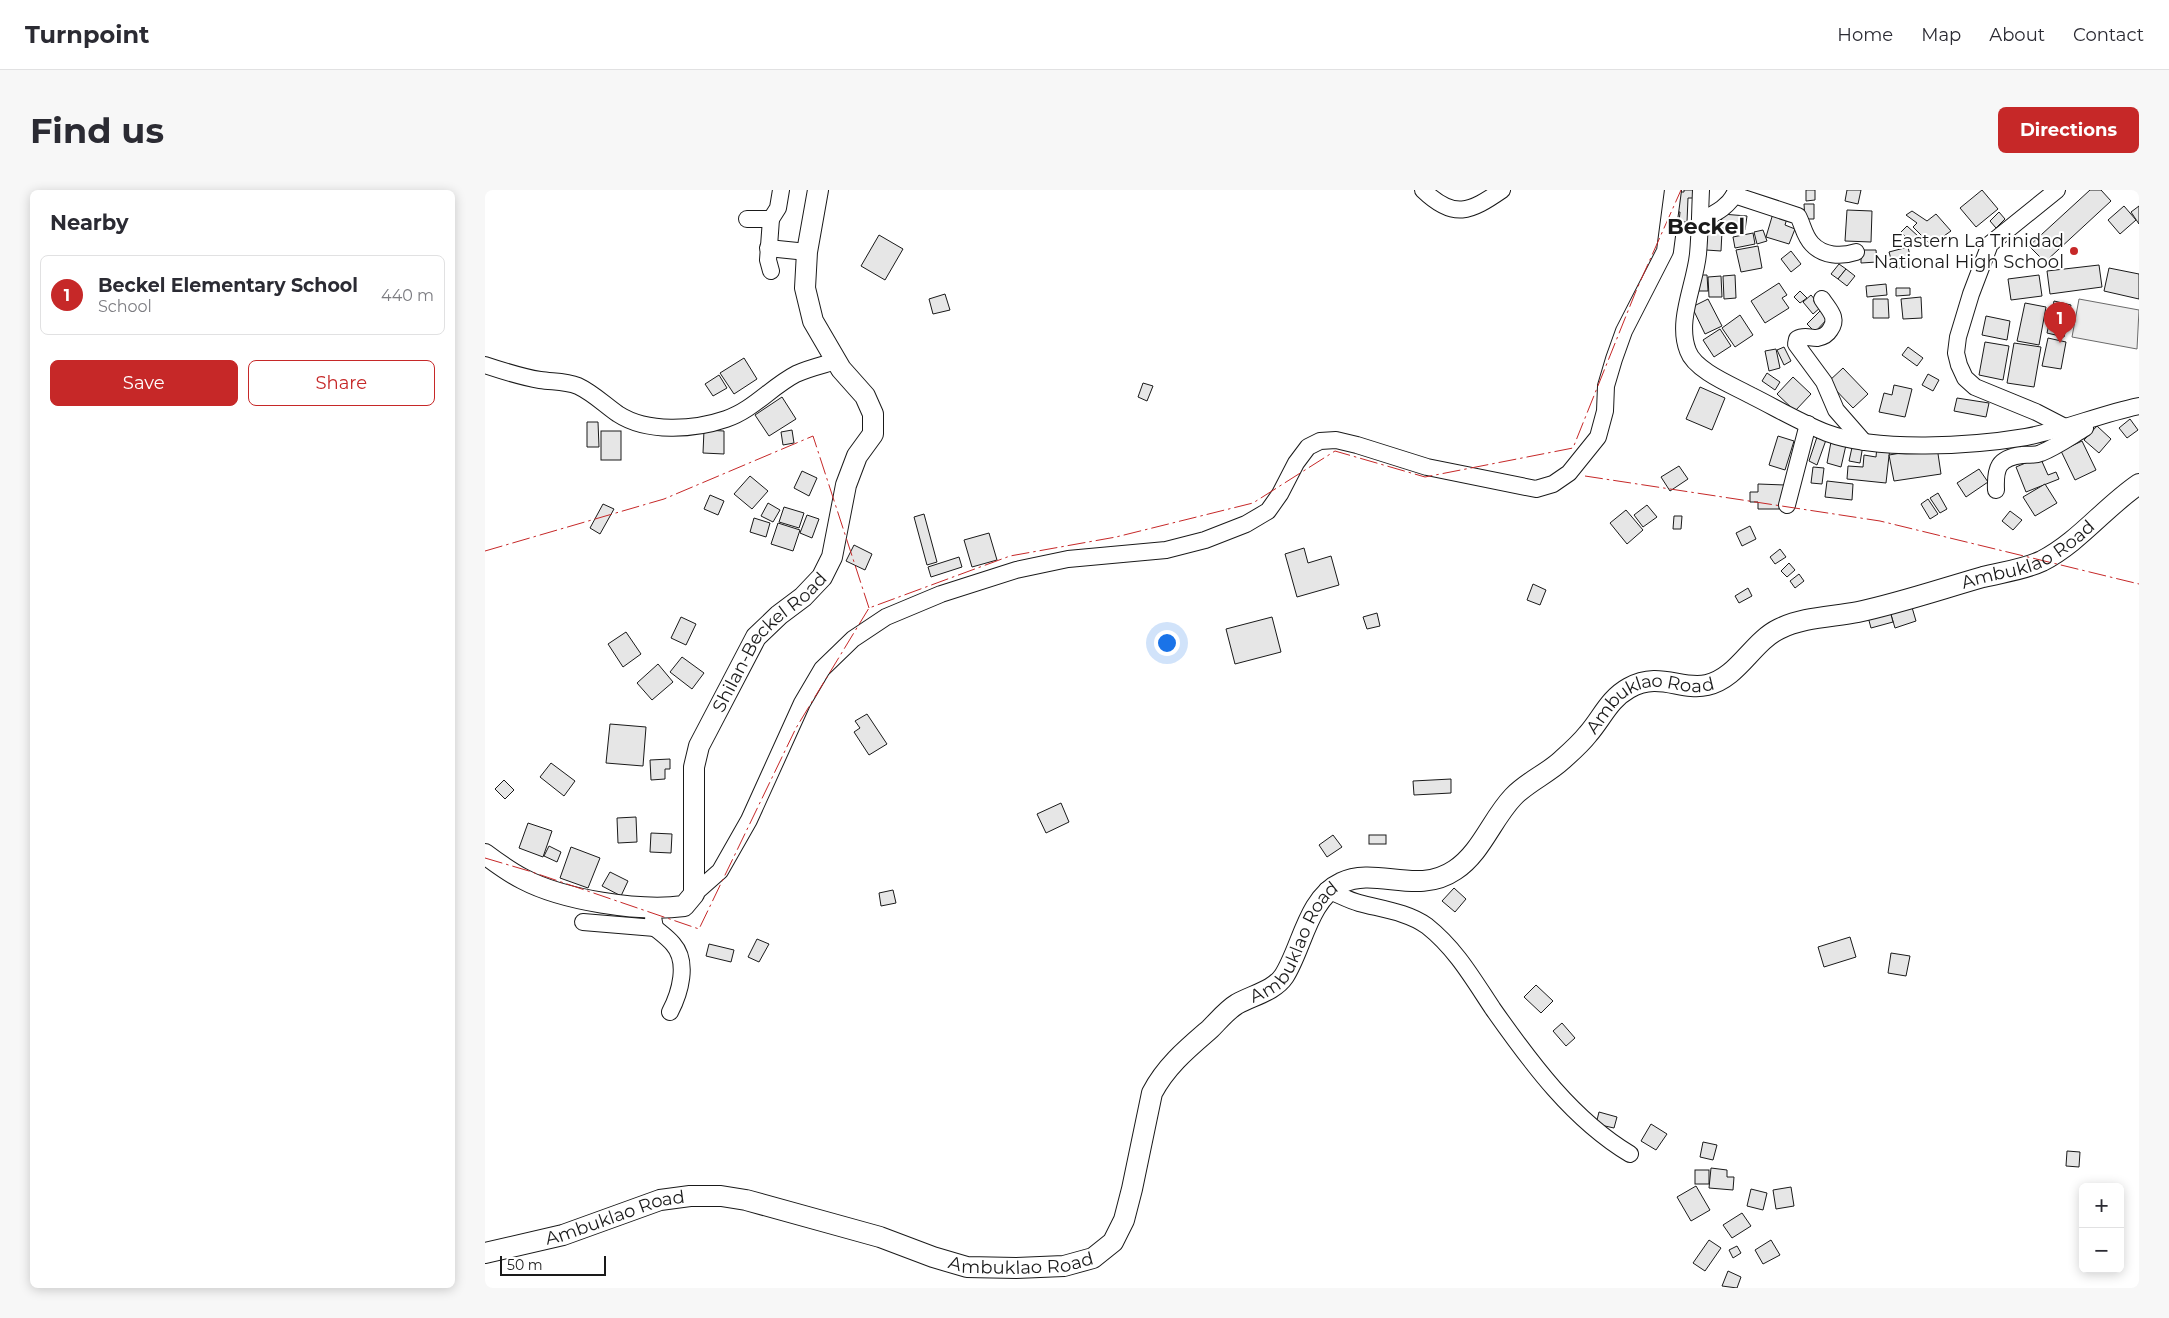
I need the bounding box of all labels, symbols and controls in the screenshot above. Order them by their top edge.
text: Turnpoint [25,20,149,49]
text: Home [1837,24,1893,46]
text: Map [1921,24,1961,46]
text: About [1989,24,2045,46]
text: Contact [2073,24,2144,46]
button: Directions [1998,107,2139,153]
text: Find us [30,109,164,152]
text: Nearby [50,210,129,235]
district label: Beckel [1667,213,1745,240]
place label: Eastern La Trinidad National High School [1874,230,2064,273]
marker: Eastern La Trinidad National High School [2068,245,2080,257]
text: Beckel Elementary School [98,274,358,297]
text: 1 [64,286,70,305]
text: 440 m [381,286,434,305]
text: School [98,297,152,316]
pin: 1 [2044,302,2076,343]
button: Save [50,360,238,406]
button: Share [248,360,435,406]
street label: Ambuklao Road [1959,516,2099,594]
street label: Shilan-Beckel Road [708,568,832,716]
your location [1154,630,1180,656]
street label: Ambuklao Road [1581,670,1717,738]
street label: Ambuklao Road [1246,877,1342,1008]
map controls [2079,1183,2124,1273]
button: + [2079,1183,2124,1228]
street label: Ambuklao Road [543,1186,686,1250]
button: − [2079,1228,2124,1273]
street label: Ambuklao Road [946,1247,1096,1279]
scale bar [500,1253,606,1276]
text: 50 m [507,1256,543,1274]

